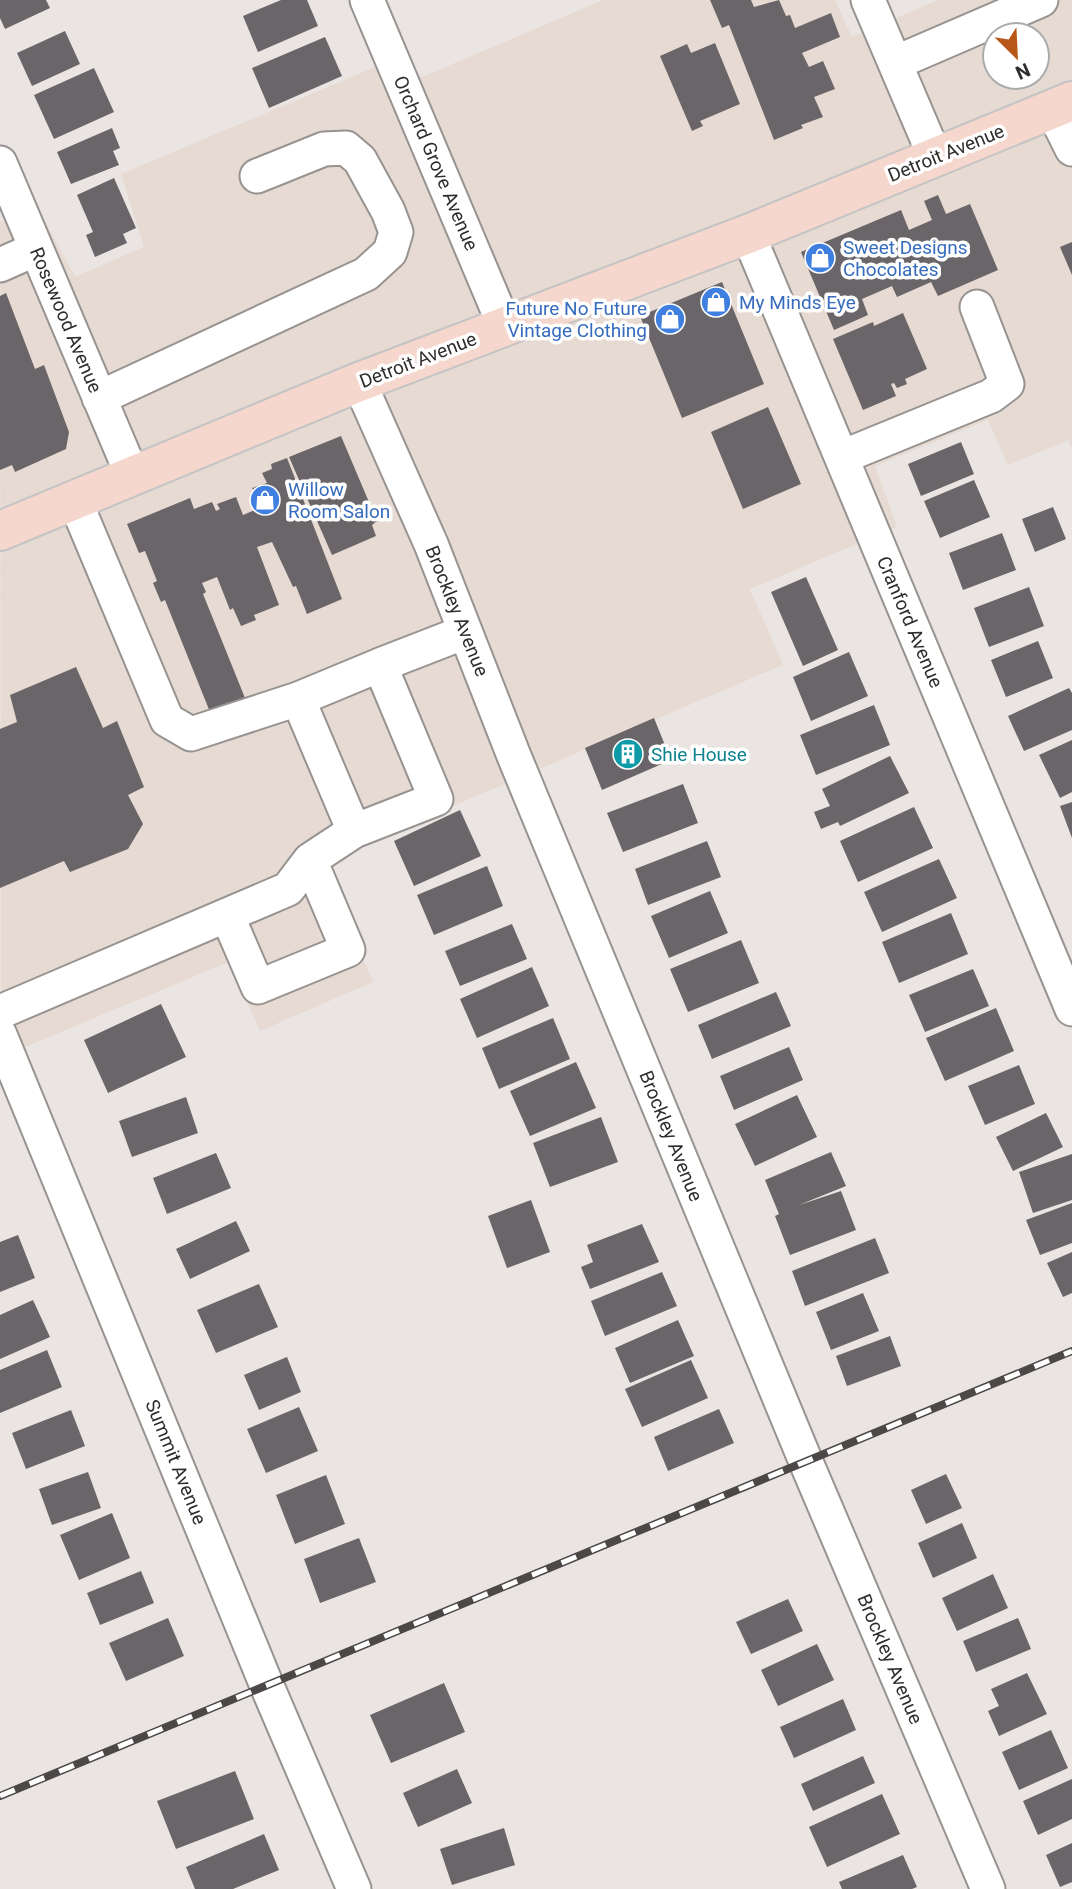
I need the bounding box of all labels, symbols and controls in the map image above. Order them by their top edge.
north arrow [981,21,1051,91]
text: N [1012,58,1034,84]
street label: Orchard Grove Avenue [389,72,483,254]
street label: Detroit Avenue [884,119,1008,187]
place label: Sweet Designs Chocolates [843,236,968,281]
shop icon: Sweet Designs Chocolates [803,241,837,275]
street label: Rosewood Avenue [25,244,107,396]
shop icon: My Minds Eye [699,285,733,319]
place label: My Minds Eye [739,291,856,314]
place label: Future No Future Vintage Clothing [506,297,647,342]
shop icon: Future No Future Vintage Clothing [653,302,687,336]
street label: Detroit Avenue [356,327,480,393]
place label: Willow Room Salon [288,478,390,523]
shop icon: Willow Room Salon [248,483,282,517]
street label: Brockley Avenue [420,542,494,680]
street label: Cranford Avenue [872,553,948,691]
building icon: Shie House [611,737,645,771]
place label: Shie House [651,743,747,766]
street label: Brockley Avenue [634,1067,708,1205]
street label: Summit Avenue [140,1396,212,1528]
street label: Brockley Avenue [852,1591,928,1727]

